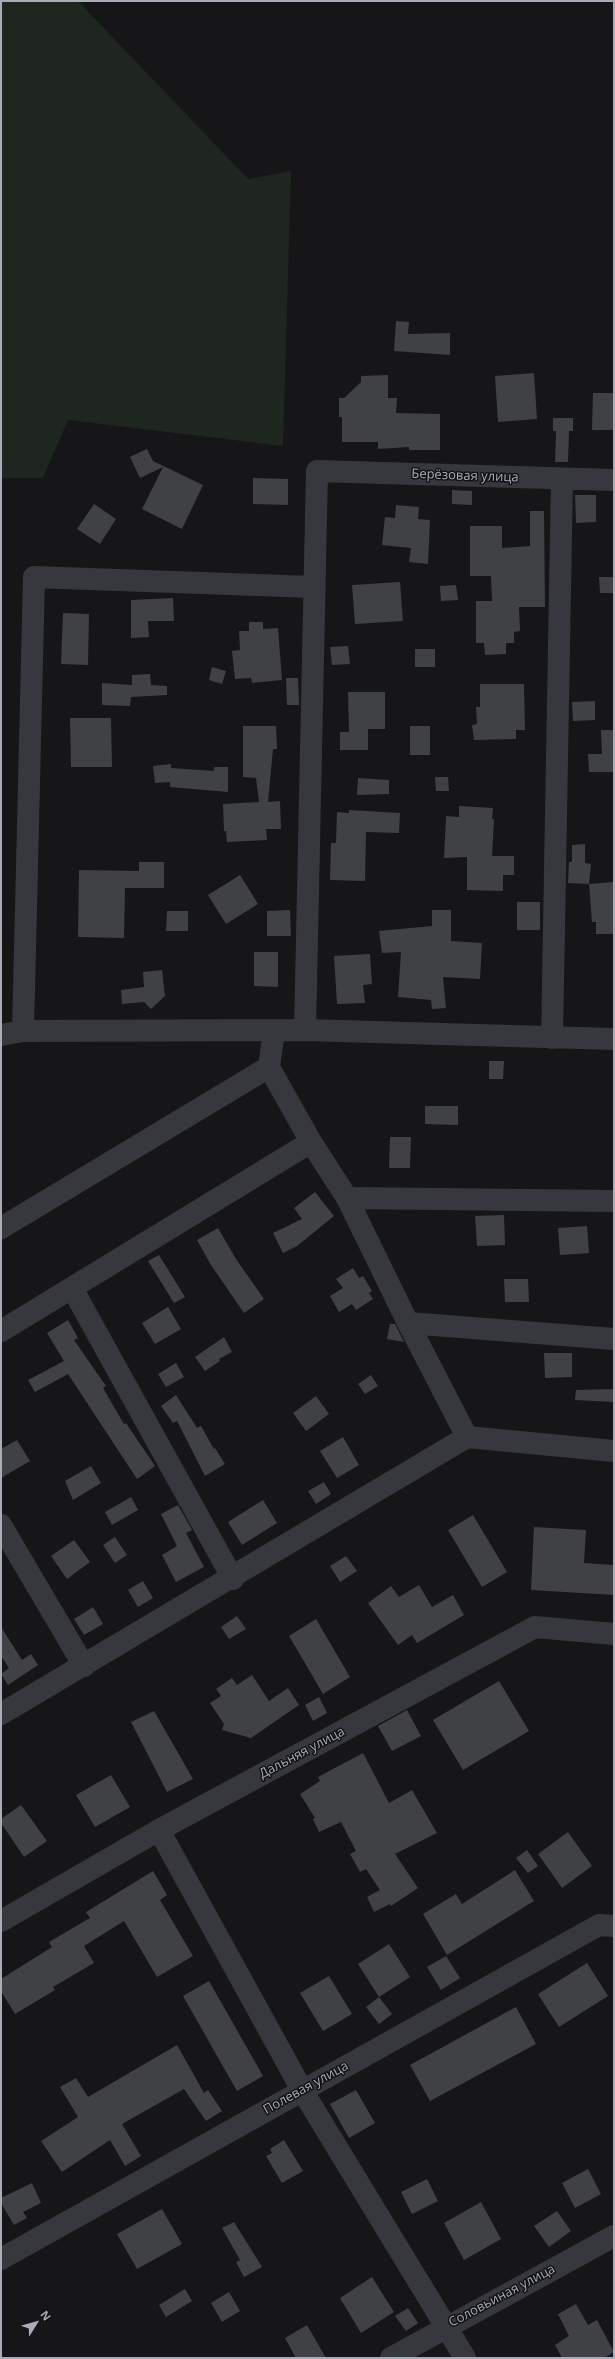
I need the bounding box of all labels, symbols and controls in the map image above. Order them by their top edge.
street label: Берёзовая улица [411,466,519,486]
street label: Дальняя улица [256,1724,348,1782]
street label: Полевая улица [261,2058,351,2118]
street label: Соловьиная улица [446,2261,558,2331]
north arrow [16,2303,56,2343]
text: N [37,2307,55,2324]

